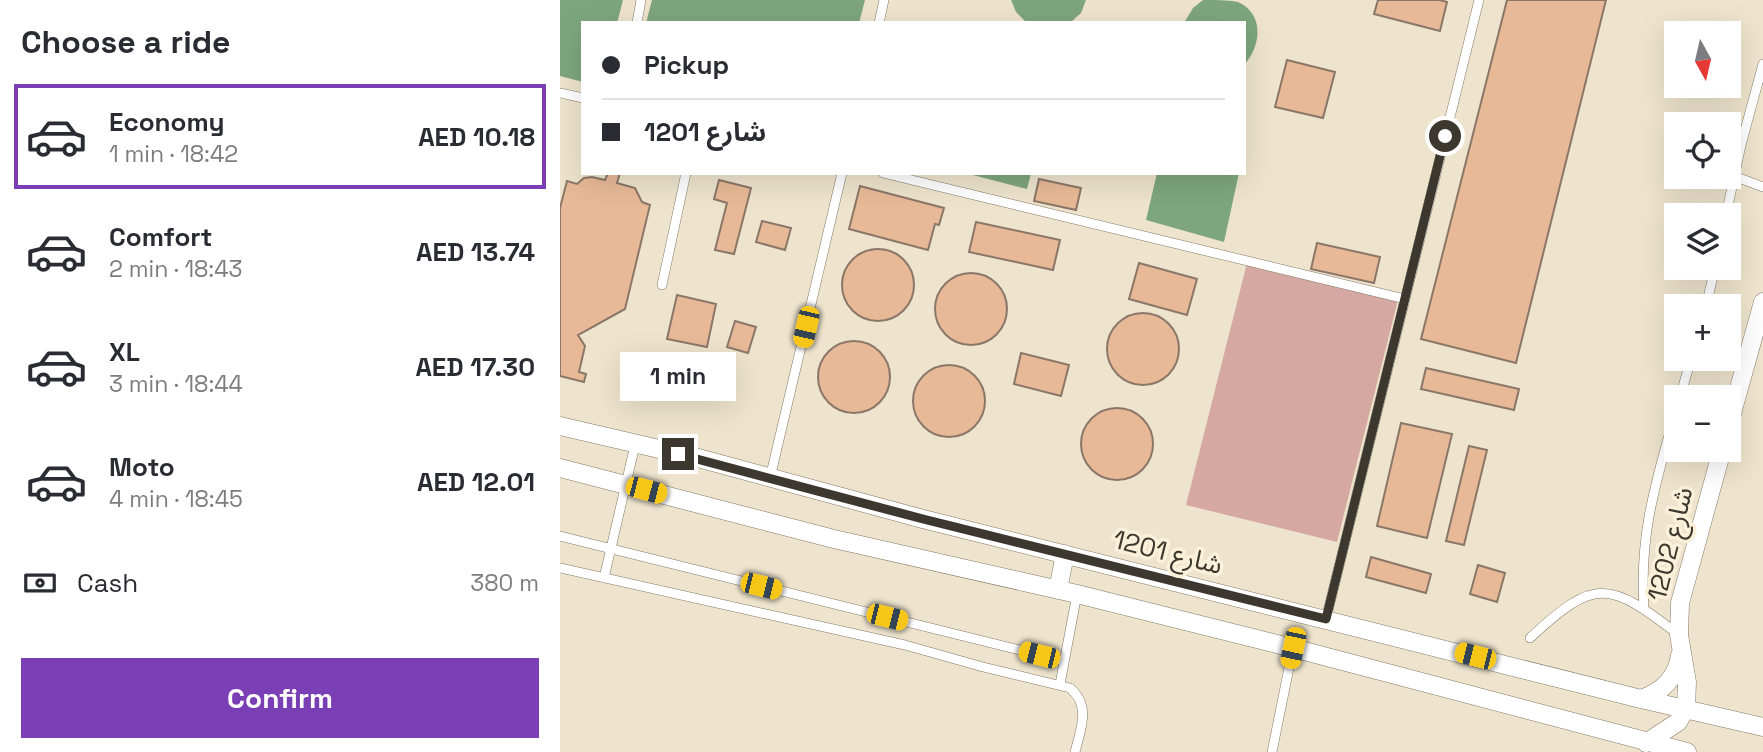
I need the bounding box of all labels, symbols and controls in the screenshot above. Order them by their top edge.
north arrow [1664,21,1741,98]
map controls [1664,21,1741,462]
text: Choose a ride [21,22,231,62]
text: Pickup [644,48,729,82]
icon: car [25,105,88,168]
text: Economy [109,105,225,139]
button: locate [1664,112,1741,189]
text: شارع 1201 [644,115,766,149]
text: AED 10.18 [418,120,535,154]
route start [1429,120,1461,152]
text: 1 min · 18:42 [109,139,238,169]
button: layers [1664,203,1741,280]
icon: car [25,220,88,283]
text: Comfort [109,220,212,254]
text: AED 13.74 [416,235,535,269]
text: 2 min · 18:43 [109,254,242,284]
button: + [1664,294,1741,371]
car [792,304,821,350]
icon: car [25,335,88,398]
text: XL [109,335,140,369]
text: AED 17.30 [415,350,535,384]
callout: 1 min [620,352,736,402]
text: 1 min [650,361,706,391]
text: 3 min · 18:44 [109,369,243,399]
button: − [1664,385,1741,462]
route end [662,438,694,470]
icon: car [25,450,88,513]
text: Moto [109,450,175,484]
text: AED 12.01 [417,465,535,499]
car [623,474,670,506]
street label: شارع 1202 [1639,483,1702,605]
text: 4 min · 18:45 [109,484,243,514]
street label: شارع 1201 [1109,522,1226,584]
icon: cash [21,564,59,602]
text: Cash [77,566,138,600]
text: 380 m [470,568,539,598]
car [739,571,784,601]
car [865,602,910,632]
car [1279,625,1308,671]
car [1017,640,1062,670]
car [1453,641,1498,671]
button: Confirm [21,658,539,738]

